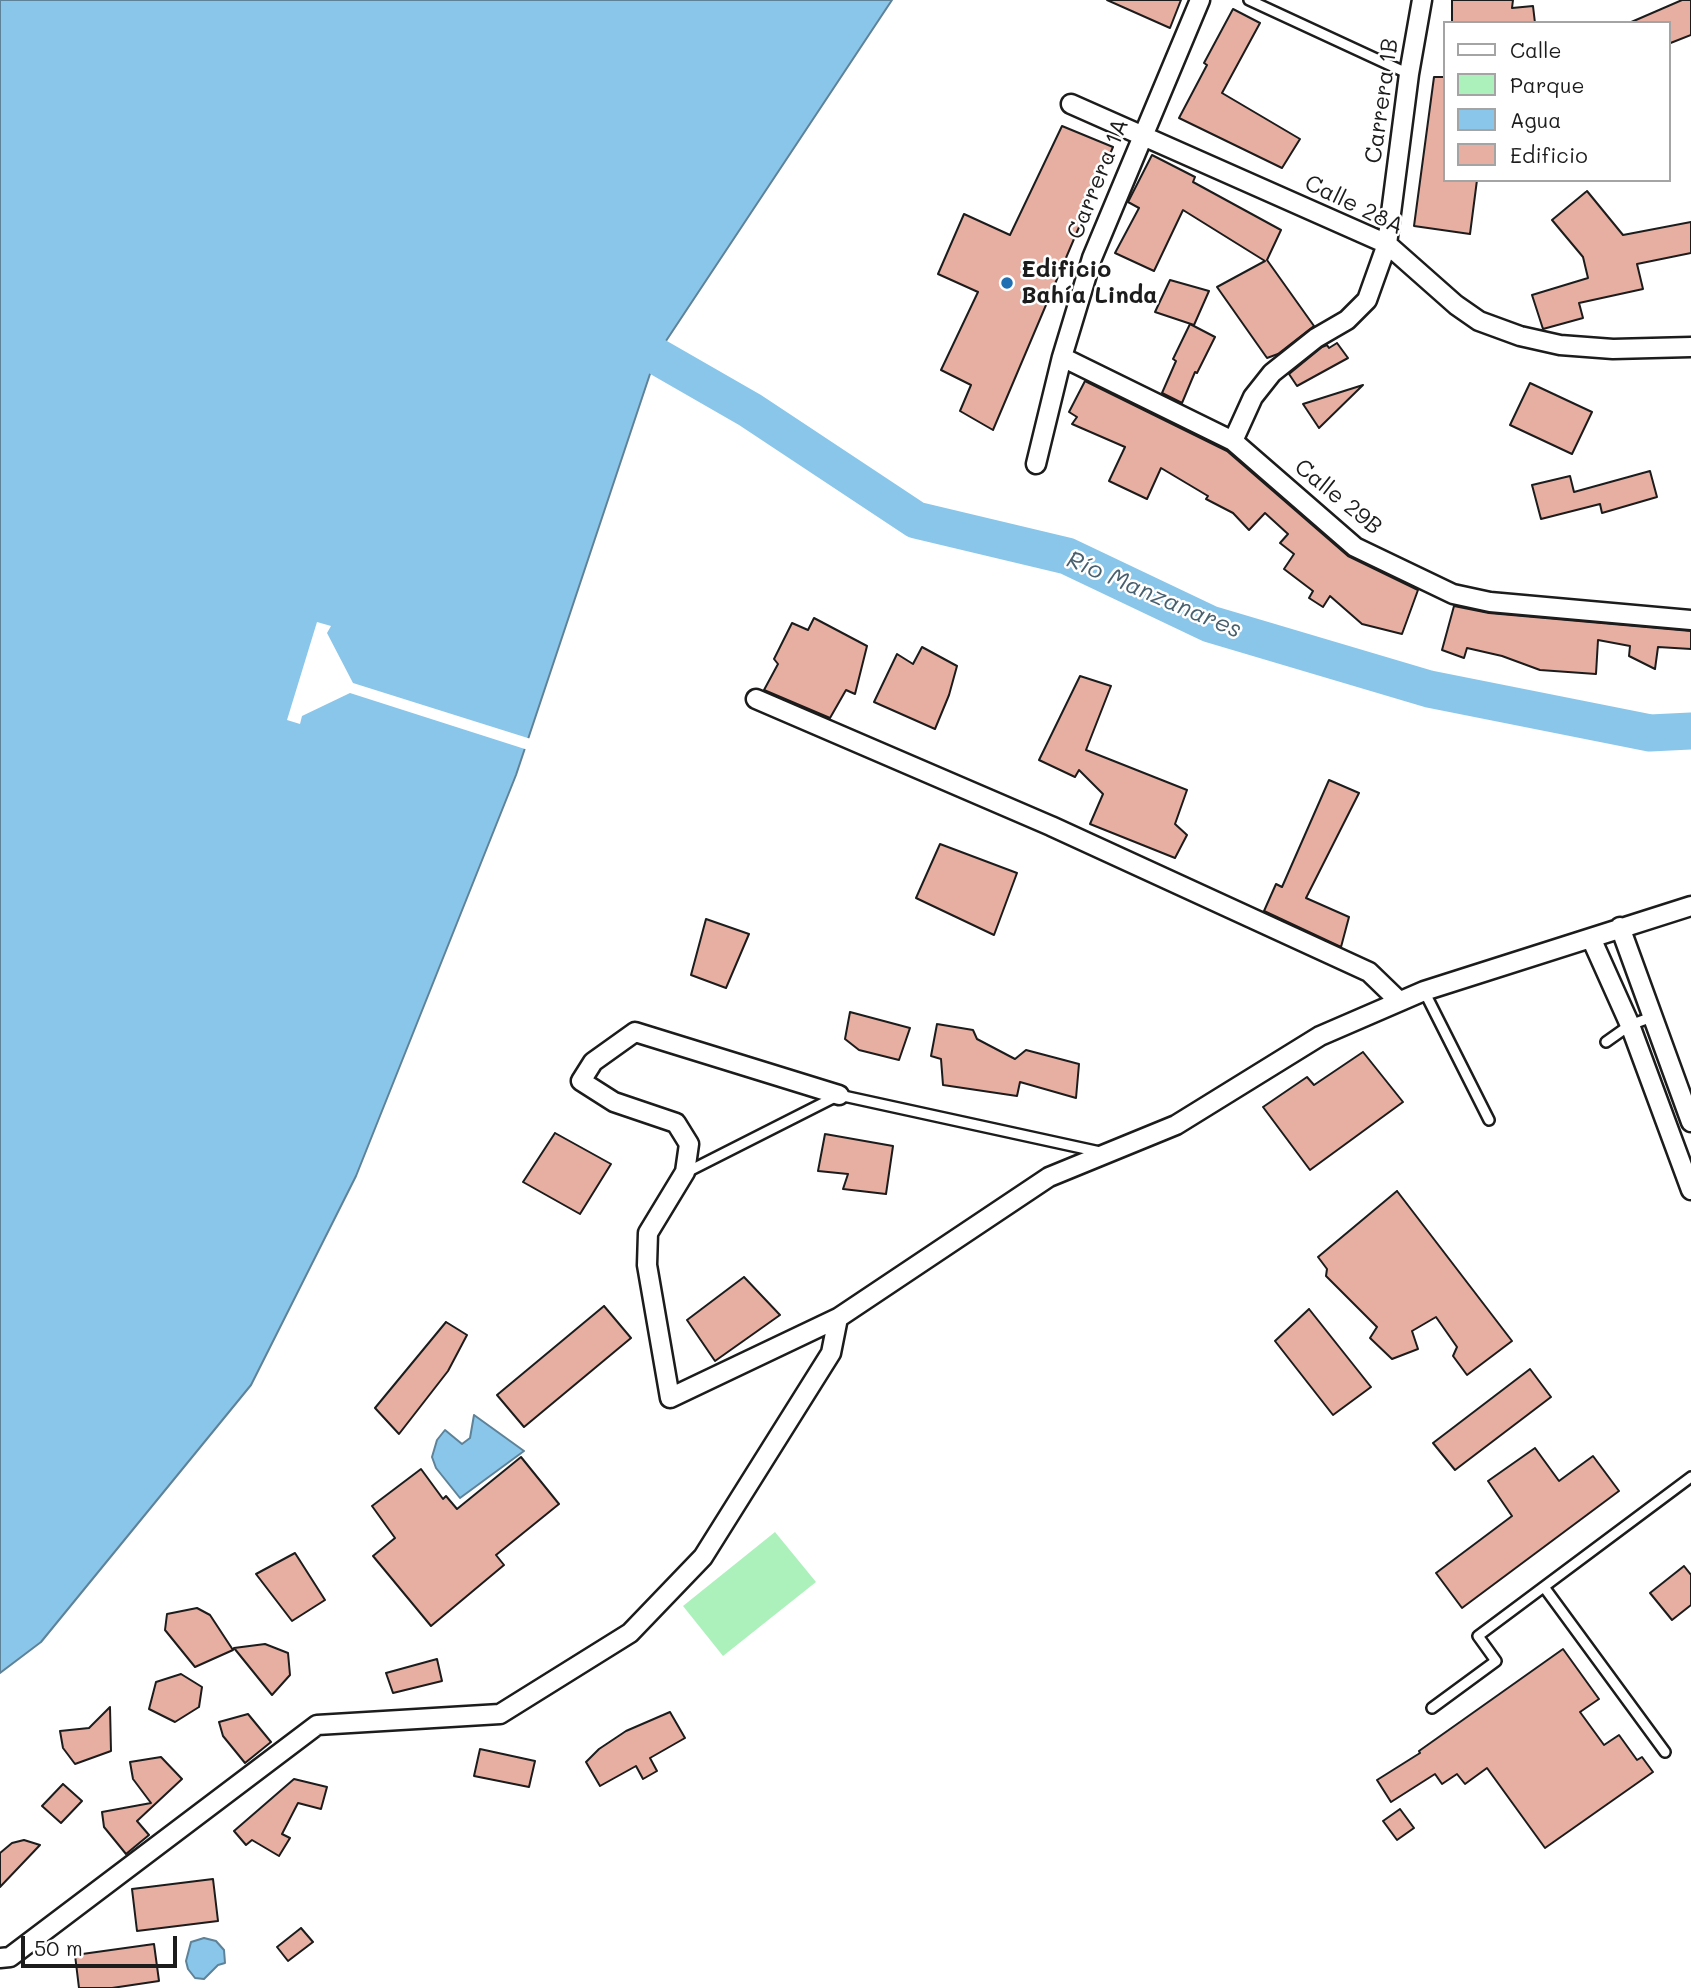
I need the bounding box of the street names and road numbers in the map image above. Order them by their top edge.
street label: Carrera 1B [1360,37,1404,165]
street label: Carrera 1A [1061,115,1135,243]
street label: Calle 28A [1300,169,1408,241]
street label: Calle 29B [1289,453,1387,541]

